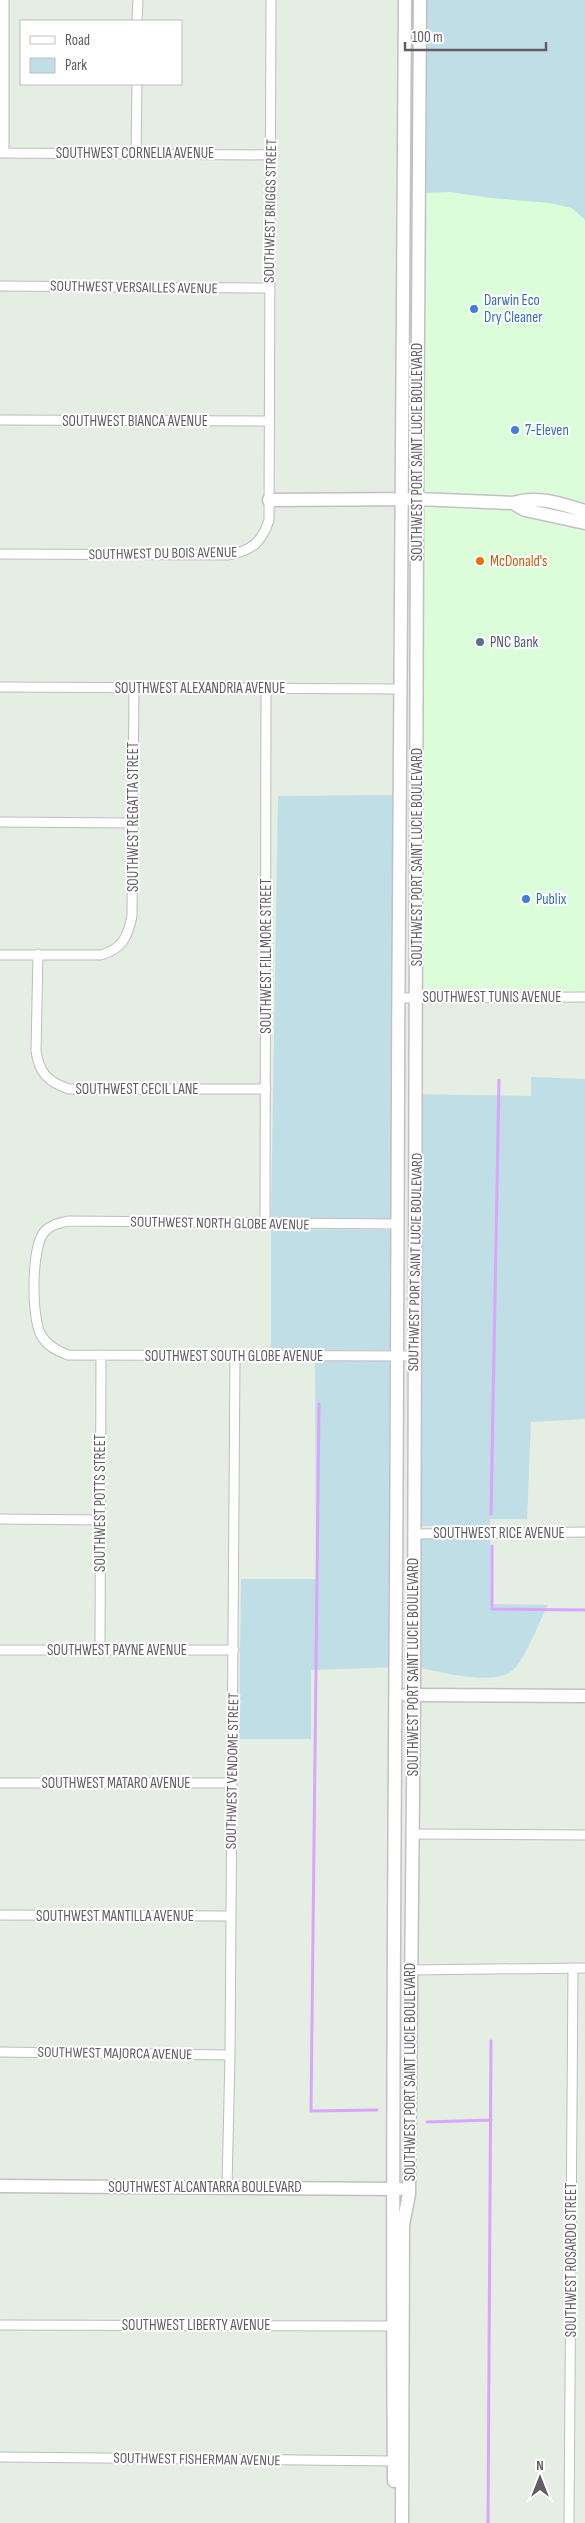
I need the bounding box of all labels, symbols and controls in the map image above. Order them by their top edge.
legend [20,20,182,85]
scale bar [405,20,546,52]
text: 100 m [412,28,443,47]
text: Road [65,31,90,50]
text: Park [65,56,87,75]
street label: SOUTHWEST BRIGGS STREET [260,139,281,283]
street label: SOUTHWEST CORNELIA AVENUE [56,144,214,163]
street label: SOUTHWEST VERSAILLES AVENUE [50,277,218,298]
place label: Darwin Eco Dry Cleaner [484,291,543,327]
marker: Darwin Eco Dry Cleaner [468,303,480,315]
street label: SOUTHWEST PORT SAINT LUCIE BOULEVARD [408,343,427,561]
street label: SOUTHWEST BIANCA AVENUE [62,412,208,431]
place label: 7-Eleven [525,421,569,440]
marker: 7-Eleven [509,424,521,436]
street label: SOUTHWEST DU BOIS AVENUE [88,543,238,564]
place label: McDonald's [490,552,548,571]
marker: McDonald's [474,555,486,567]
place label: PNC Bank [490,633,539,652]
marker: PNC Bank [474,636,486,648]
street label: SOUTHWEST ALEXANDRIA AVENUE [115,679,285,698]
street label: SOUTHWEST REGATTA STREET [124,742,143,892]
street label: SOUTHWEST PORT SAINT LUCIE BOULEVARD [408,748,427,966]
street label: SOUTHWEST FILLMORE STREET [257,878,276,1034]
place label: Publix [536,890,567,909]
marker: Publix [520,893,532,905]
street label: SOUTHWEST TUNIS AVENUE [423,988,561,1007]
street label: SOUTHWEST CECIL LANE [75,1080,199,1099]
street label: SOUTHWEST PORT SAINT LUCIE BOULEVARD [404,1153,427,1371]
street label: SOUTHWEST NORTH GLOBE AVENUE [130,1212,310,1235]
street label: SOUTHWEST SOUTH GLOBE AVENUE [145,1347,323,1366]
street label: SOUTHWEST POTTS STREET [91,1434,110,1572]
street label: SOUTHWEST RICE AVENUE [433,1524,565,1543]
street label: SOUTHWEST PORT SAINT LUCIE BOULEVARD [404,1558,423,1776]
street label: SOUTHWEST PAYNE AVENUE [47,1641,187,1660]
street label: SOUTHWEST VENDOME STREET [222,1693,243,1849]
street label: SOUTHWEST MATARO AVENUE [41,1774,191,1793]
street label: SOUTHWEST MANTILLA AVENUE [36,1907,194,1926]
street label: SOUTHWEST PORT SAINT LUCIE BOULEVARD [401,1963,420,2181]
street label: SOUTHWEST MAJORCA AVENUE [37,2043,193,2064]
street label: SOUTHWEST ALCANTARRA BOULEVARD [108,2178,302,2197]
street label: SOUTHWEST ROSARDO STREET [562,2183,581,2337]
street label: SOUTHWEST LIBERTY AVENUE [122,2316,270,2335]
street label: SOUTHWEST FISHERMAN AVENUE [113,2449,281,2470]
north arrow [515,2453,565,2503]
text: N [536,2457,544,2474]

